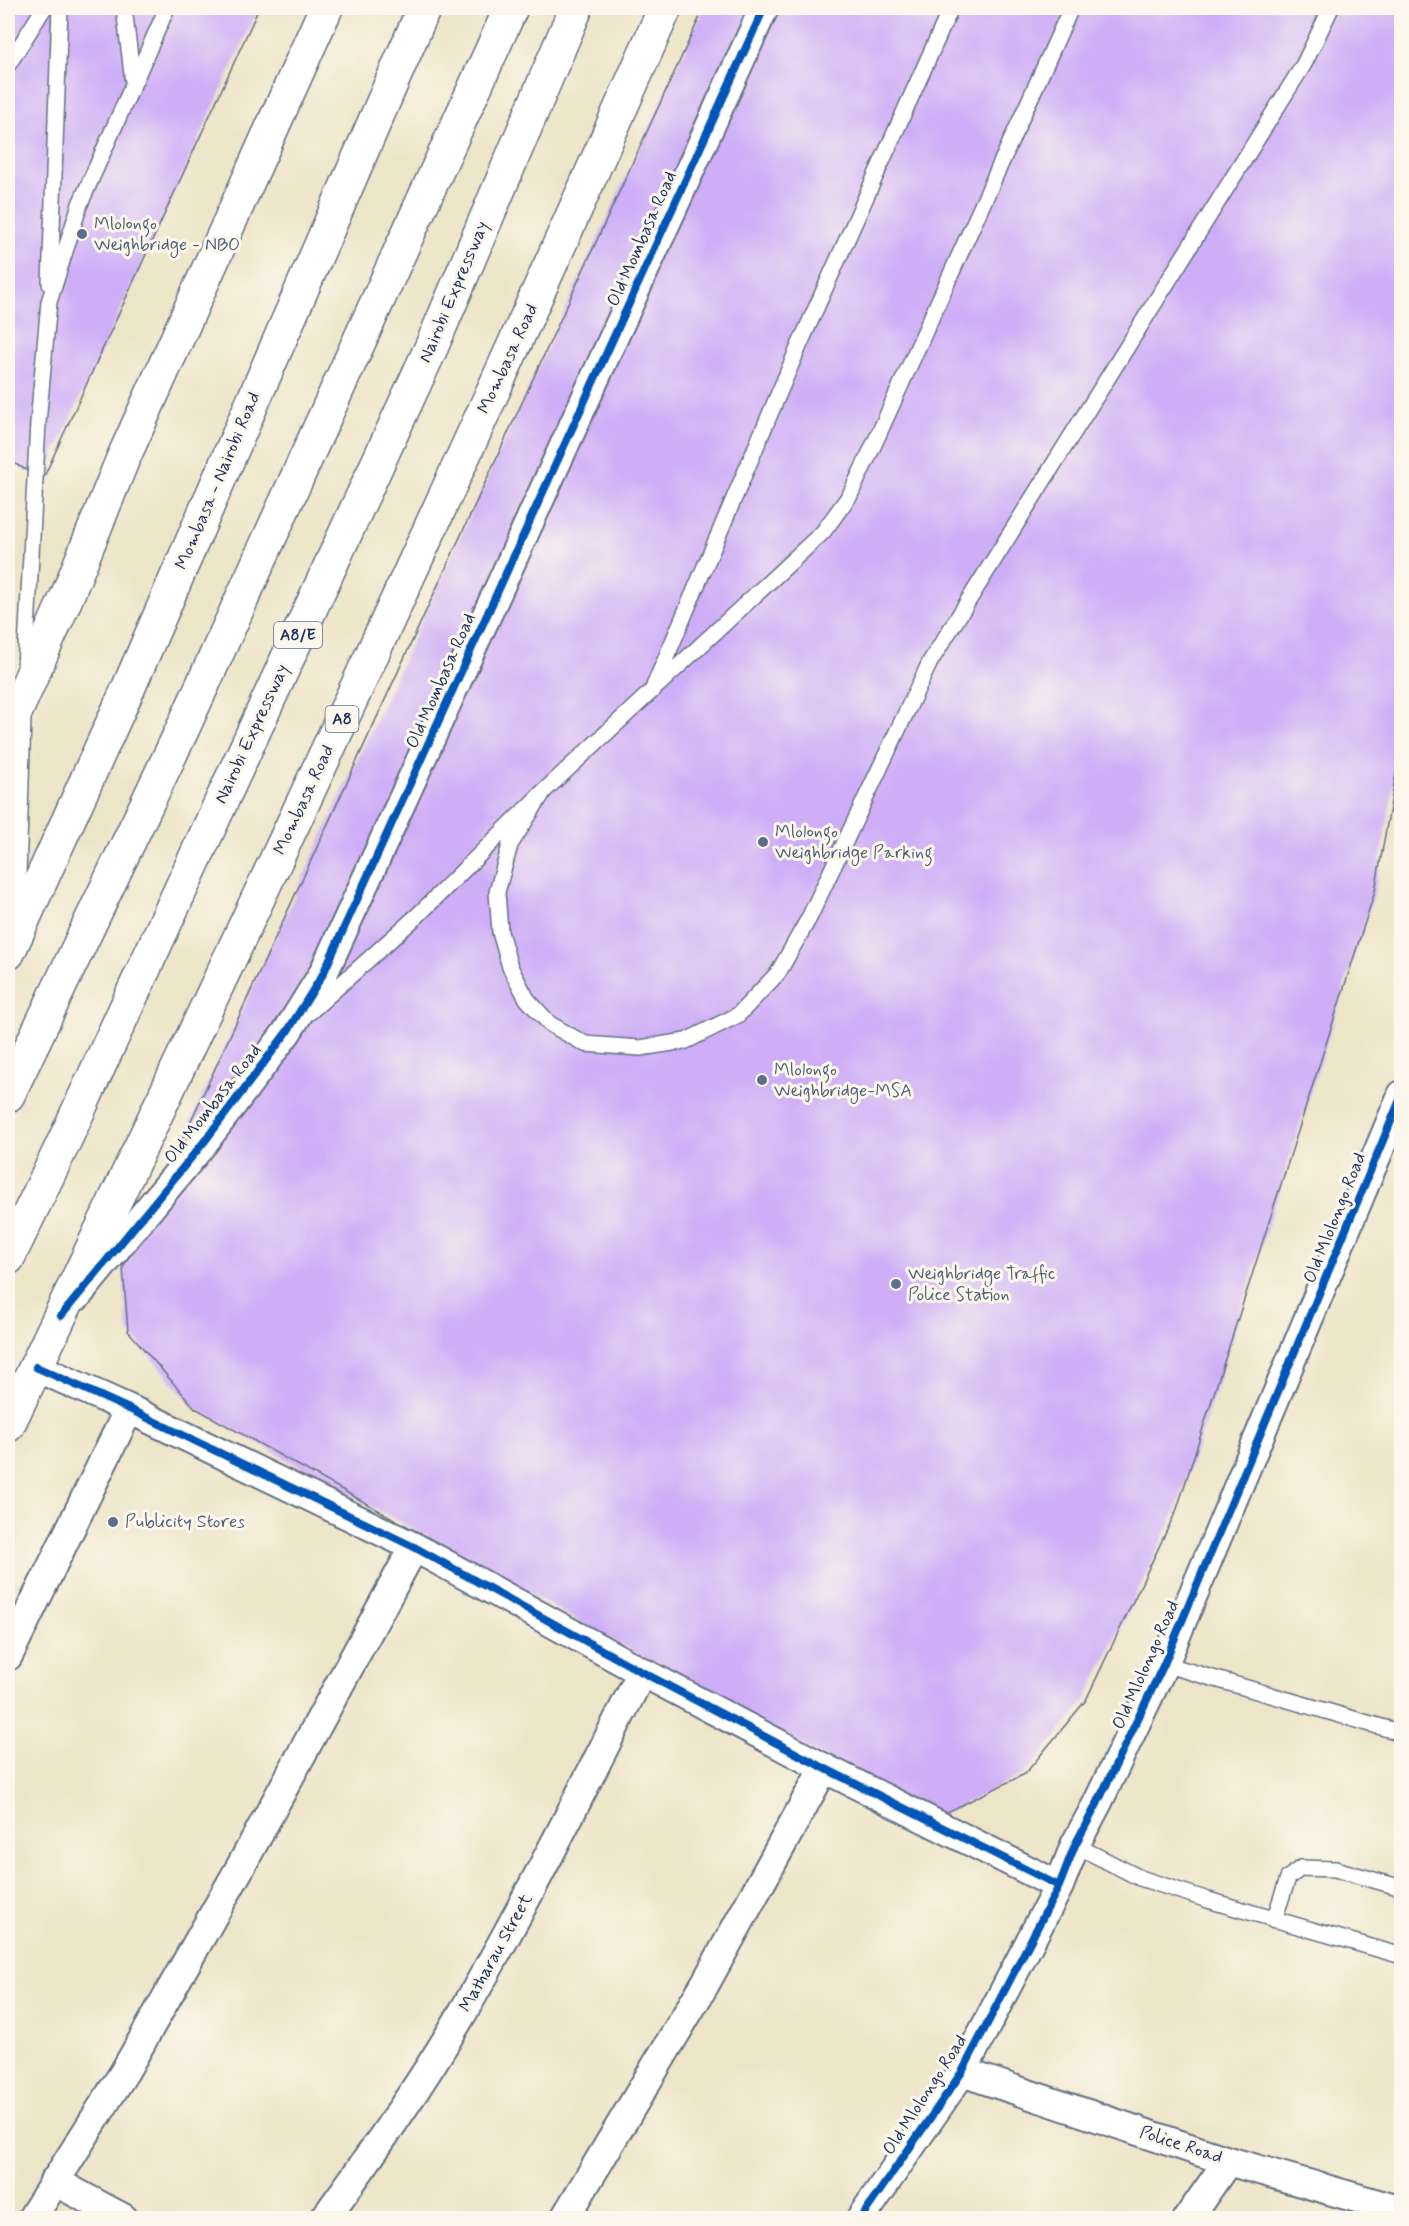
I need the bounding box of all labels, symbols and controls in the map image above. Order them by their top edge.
street label: Old Mombasa Road [601,168,683,310]
place label: Mlolongo Weighbridge - NBO [94,212,240,258]
street label: Nairobi Expressway [413,218,495,366]
marker: Mlolongo Weighbridge - NBO [75,227,89,241]
street label: Mombasa Road [472,300,544,418]
street label: Mombasa - Nairobi Road [170,388,266,574]
street label: Old Mombasa Road [400,610,482,752]
road number: A8/E [274,622,322,648]
street label: Nairobi Expressway [209,660,295,808]
road number: A8 [326,706,358,732]
street label: Mombasa Road [268,741,340,859]
place label: Mlolongo Weighbridge Parking [775,820,933,867]
marker: Mlolongo Weighbridge Parking [756,835,770,849]
street label: Old Mombasa Road [159,1039,267,1169]
place label: Mlolongo Weighbridge-MSA [774,1058,912,1104]
marker: Mlolongo Weighbridge-MSA [755,1073,769,1087]
street label: Old Mlolongo Road [1298,1149,1372,1287]
place label: Weighbridge Traffic Police Station [908,1262,1055,1307]
marker: Weighbridge Traffic Police Station [889,1277,903,1291]
place label: Publicity Stores [125,1510,245,1534]
marker: Publicity Stores [106,1515,120,1529]
street label: Old Mlolongo Road [1107,1597,1185,1733]
street label: Matharau Street [454,1889,539,2016]
street label: Old Mlolongo Road [877,2030,973,2160]
street label: Police Road [1137,2120,1225,2170]

